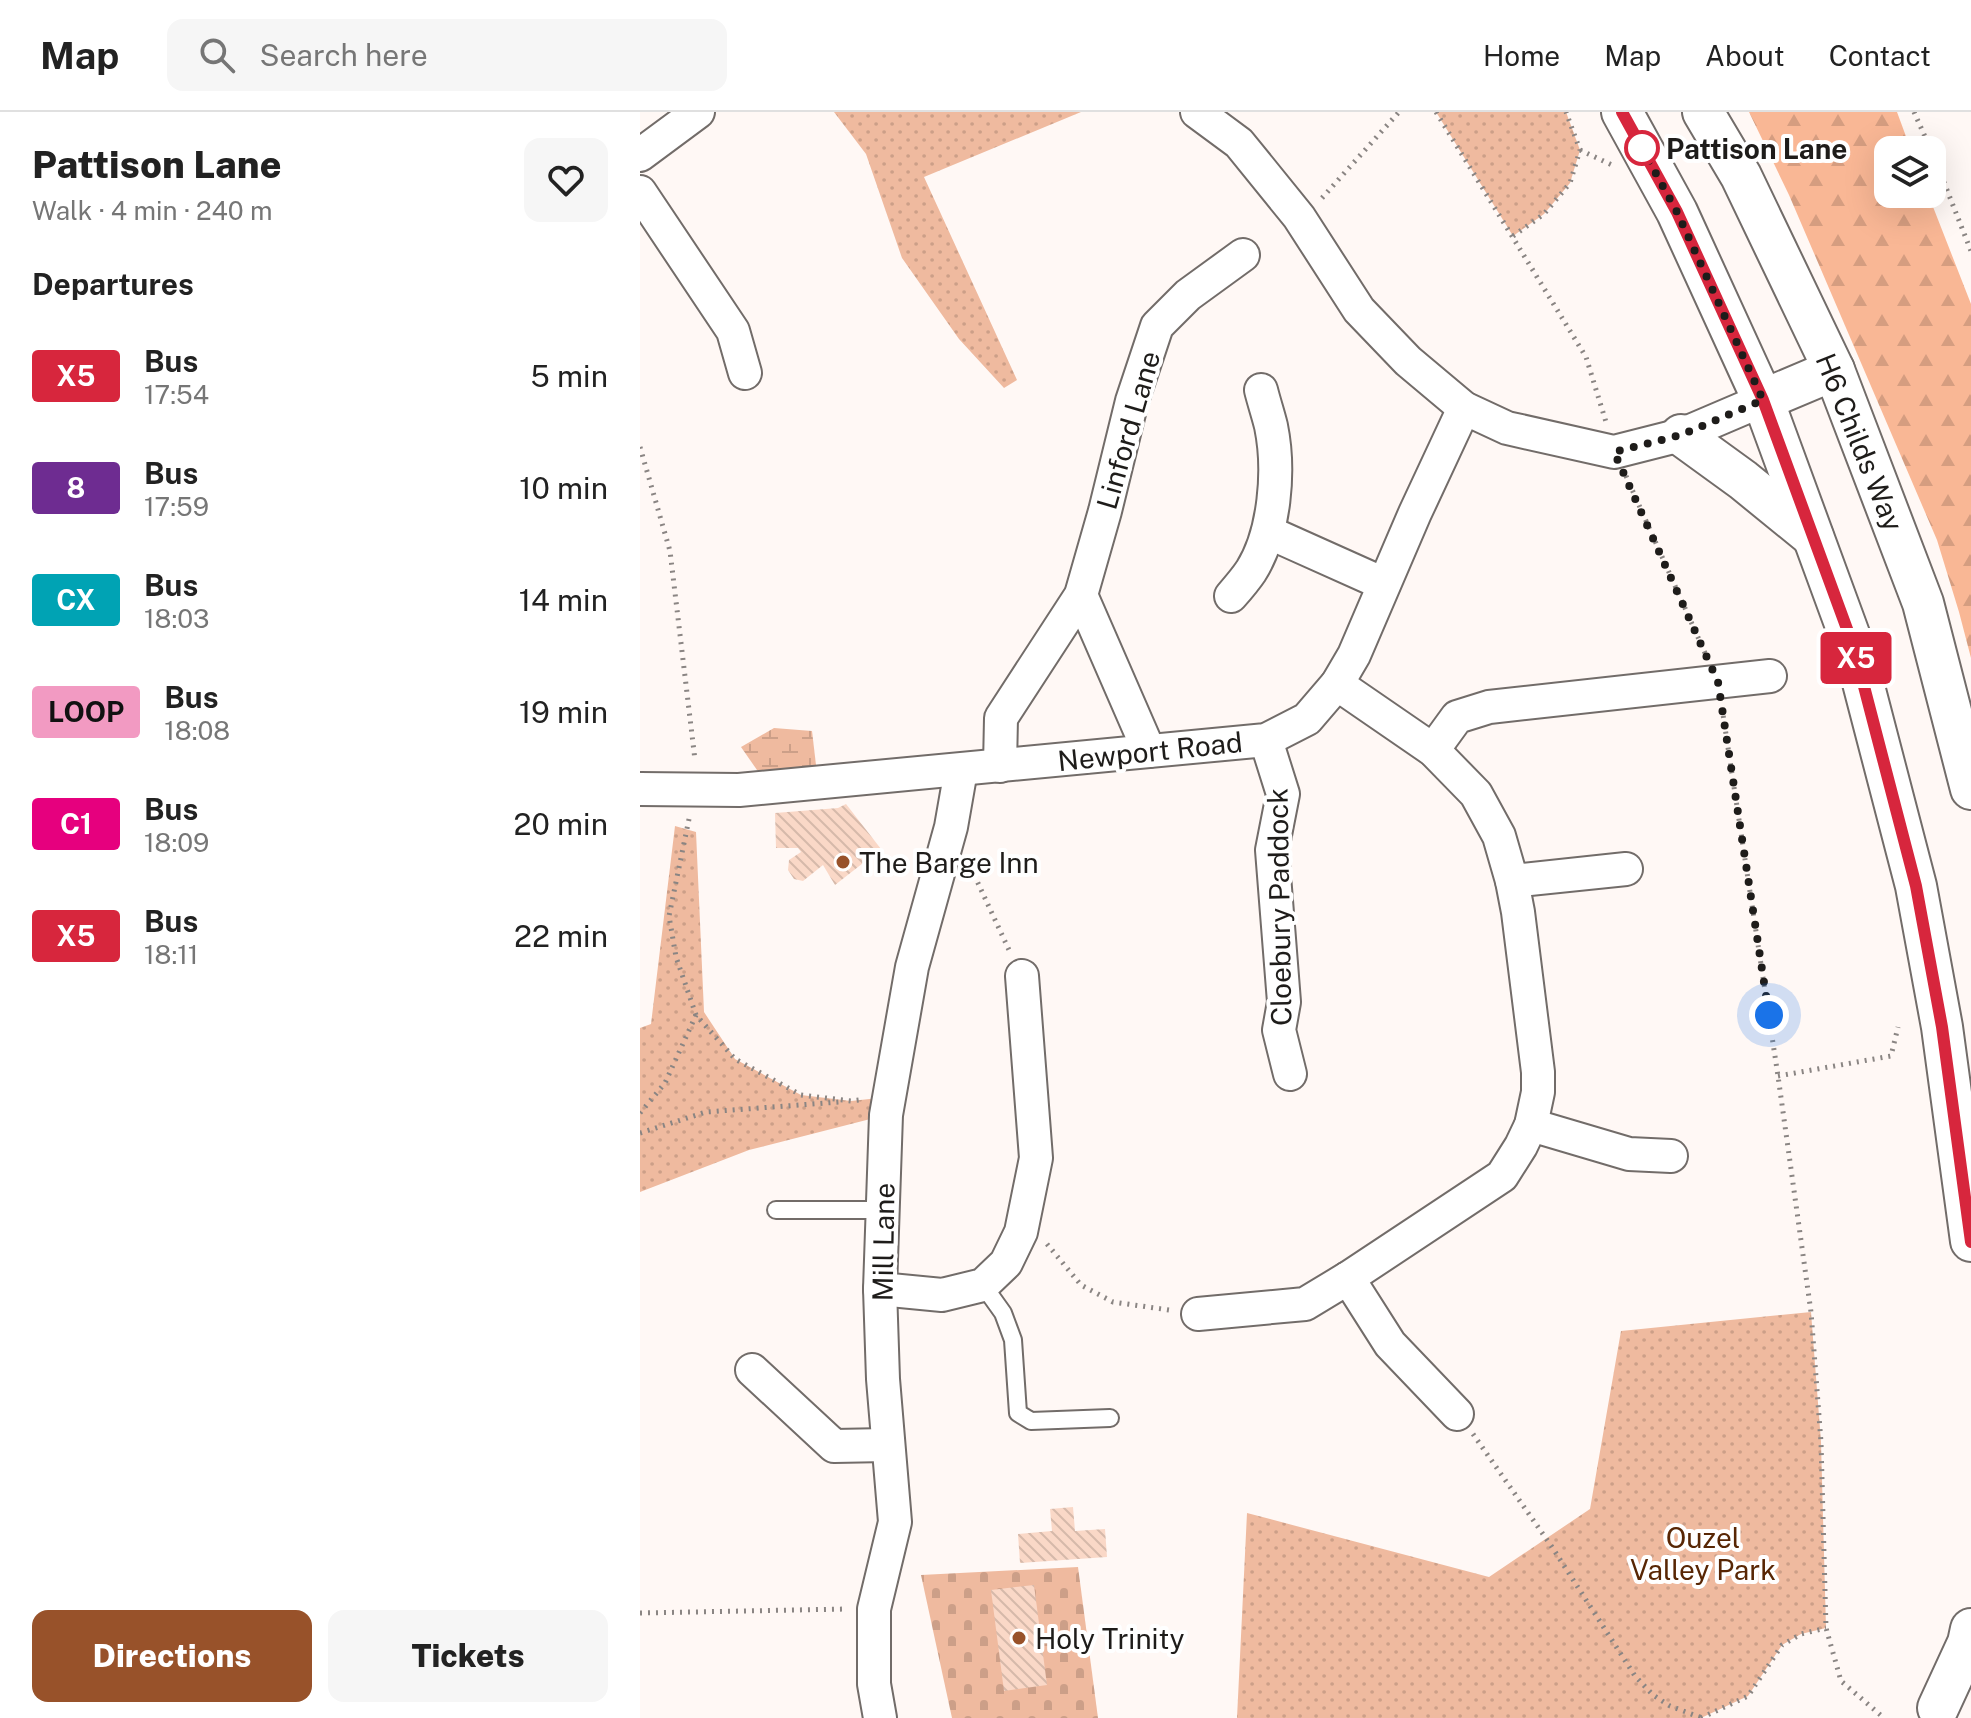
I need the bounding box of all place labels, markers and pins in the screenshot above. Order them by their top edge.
marker: Pattison Lane [1625,131,1659,165]
place label: Pattison Lane [1666,132,1847,165]
place label: The Barge Inn [859,846,1039,879]
marker: The Barge Inn [834,853,852,871]
place label: Holy Trinity [1035,1622,1184,1655]
marker: Holy Trinity [1010,1629,1028,1647]

